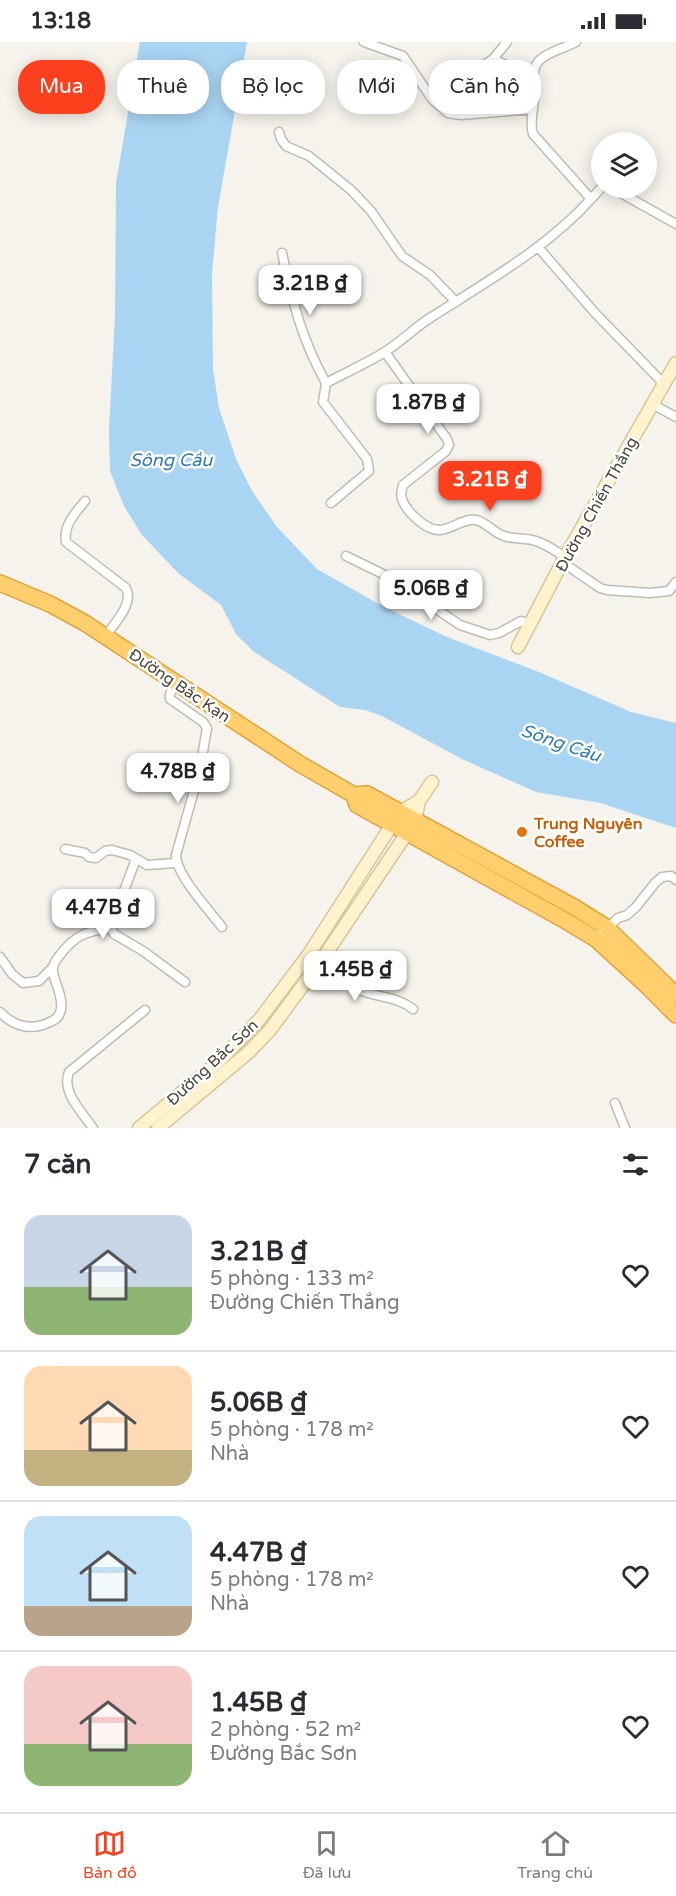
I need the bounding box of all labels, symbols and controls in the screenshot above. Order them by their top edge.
text: 13:18 [30,8,91,34]
chip: Mua [18,60,105,114]
chip: Thuê [117,60,209,114]
chip: Bộ lọc [221,60,325,114]
chip: Mới [337,60,417,114]
chip: Căn hộ [429,60,541,114]
map controls [591,132,657,198]
button: layers [591,132,657,198]
pin: 3.21B ₫ [255,265,365,316]
text: 3.21B ₫ [272,272,348,296]
pin: 1.87B ₫ [373,384,483,435]
text: 1.87B ₫ [391,391,465,415]
street label: Đường Chiến Thắng [551,433,642,576]
water label: Sông Cầu [130,449,213,471]
pin: 3.21B ₫ [435,461,545,512]
text: 3.21B ₫ [452,468,528,492]
pin: 5.06B ₫ [376,570,486,621]
text: 5.06B ₫ [394,577,468,601]
street label: Đường Bắc Kạn [125,645,234,727]
water label: Sông Cầu [518,719,605,767]
pin: 4.78B ₫ [123,753,233,804]
text: 4.78B ₫ [141,760,215,784]
place label: Trung Nguyên Coffee [533,814,642,852]
marker: Trung Nguyên Coffee [515,825,529,839]
pin: 4.47B ₫ [48,889,158,940]
text: 4.47B ₫ [66,896,140,920]
pin: 1.45B ₫ [300,951,410,1002]
text: 1.45B ₫ [318,958,392,982]
street label: Đường Bắc Sơn [163,1015,263,1110]
icon: filters [619,1148,652,1181]
text: 7 căn [24,1149,91,1180]
text: 3.21B ₫ [210,1236,308,1267]
icon: home [72,1239,144,1311]
icon: heart [619,1259,652,1292]
text: 5 phòng · 133 m² [210,1267,374,1291]
text: Đường Chiến Thắng [210,1291,400,1315]
text: 5.06B ₫ [210,1387,307,1418]
icon: home [72,1390,144,1462]
icon: heart [619,1410,652,1443]
text: 5 phòng · 178 m² [210,1418,374,1442]
text: Nhà [210,1442,249,1466]
text: 4.47B ₫ [210,1537,307,1568]
icon: home [72,1540,144,1612]
icon: heart [619,1560,652,1593]
text: 5 phòng · 178 m² [210,1568,374,1592]
text: Nhà [210,1592,249,1616]
text: 1.45B ₫ [210,1687,307,1718]
icon: home [72,1690,144,1762]
icon: heart [619,1710,652,1743]
text: 2 phòng · 52 m² [210,1718,361,1742]
text: Đường Bắc Sơn [210,1742,357,1766]
tab: Bản đồ [83,1827,137,1883]
tab: Đã lưu [303,1827,351,1883]
tab: Trang chủ [517,1827,593,1883]

